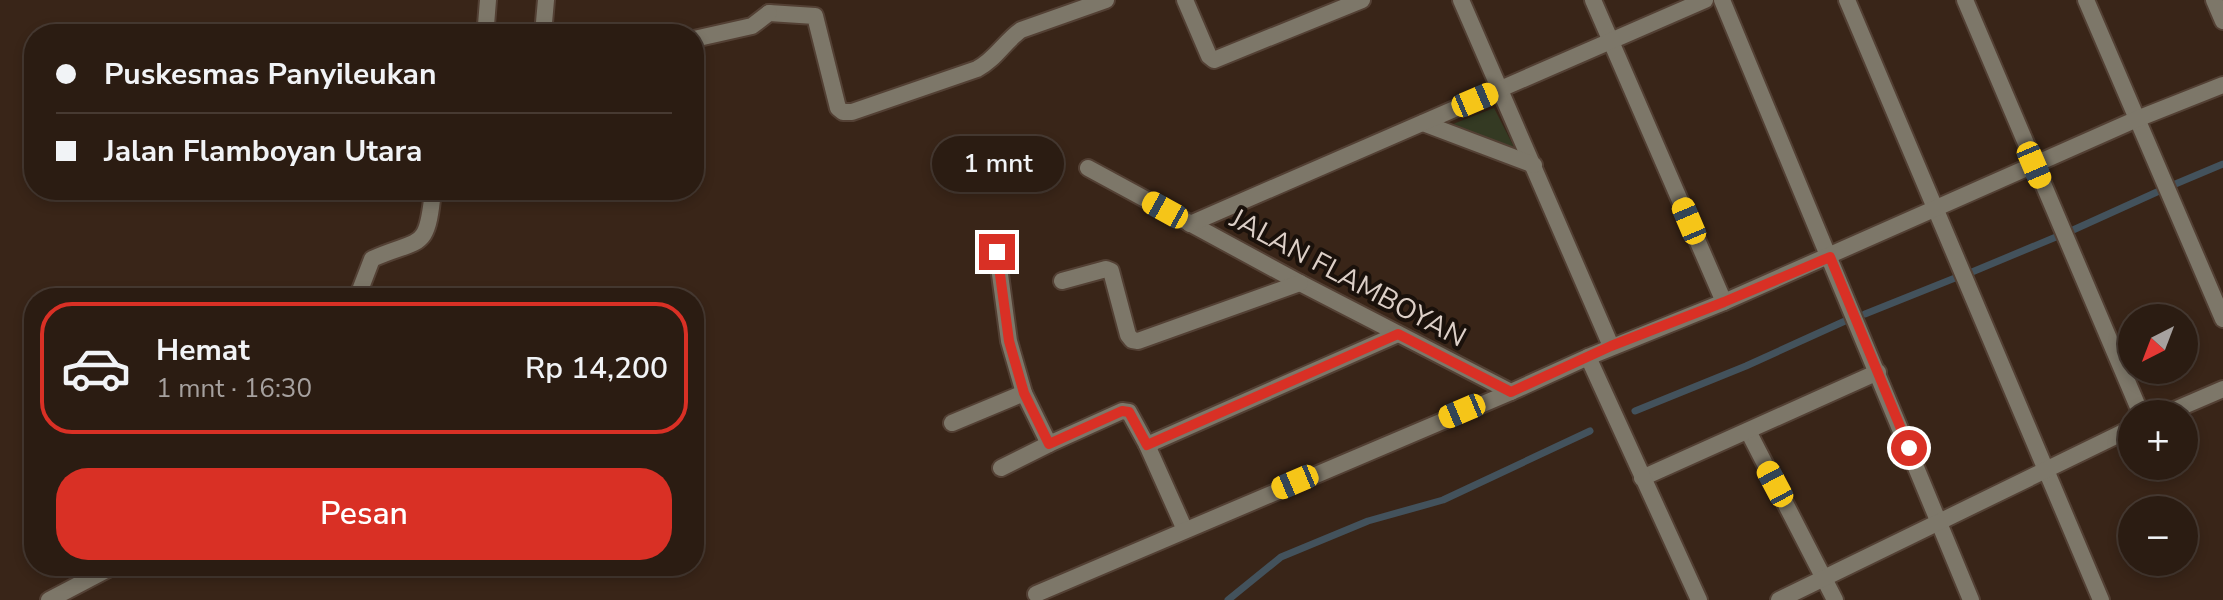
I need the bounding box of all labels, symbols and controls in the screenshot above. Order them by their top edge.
text: Puskesmas Panyileukan [104,54,437,95]
car [1448,80,1502,120]
text: Jalan Flamboyan Utara [104,131,422,172]
callout: 1 mnt [931,136,1063,192]
car [2014,138,2054,192]
text: 1 mnt [963,146,1033,181]
car [1138,188,1192,232]
car [1669,194,1709,248]
street label: JALAN FLAMBOYAN [1223,199,1473,356]
route end [979,234,1015,270]
north arrow [2118,304,2198,384]
map controls [2118,304,2198,576]
text: Hemat [156,330,250,371]
icon: car [60,332,132,404]
text: Rp 14,200 [525,348,668,389]
text: 1 mnt · 16:30 [156,371,312,406]
car [1435,391,1489,431]
button: + [2118,400,2198,480]
route start [1891,430,1927,466]
car [1753,457,1797,511]
car [1268,462,1322,502]
button: Pesan [56,468,672,560]
button: − [2118,496,2198,576]

